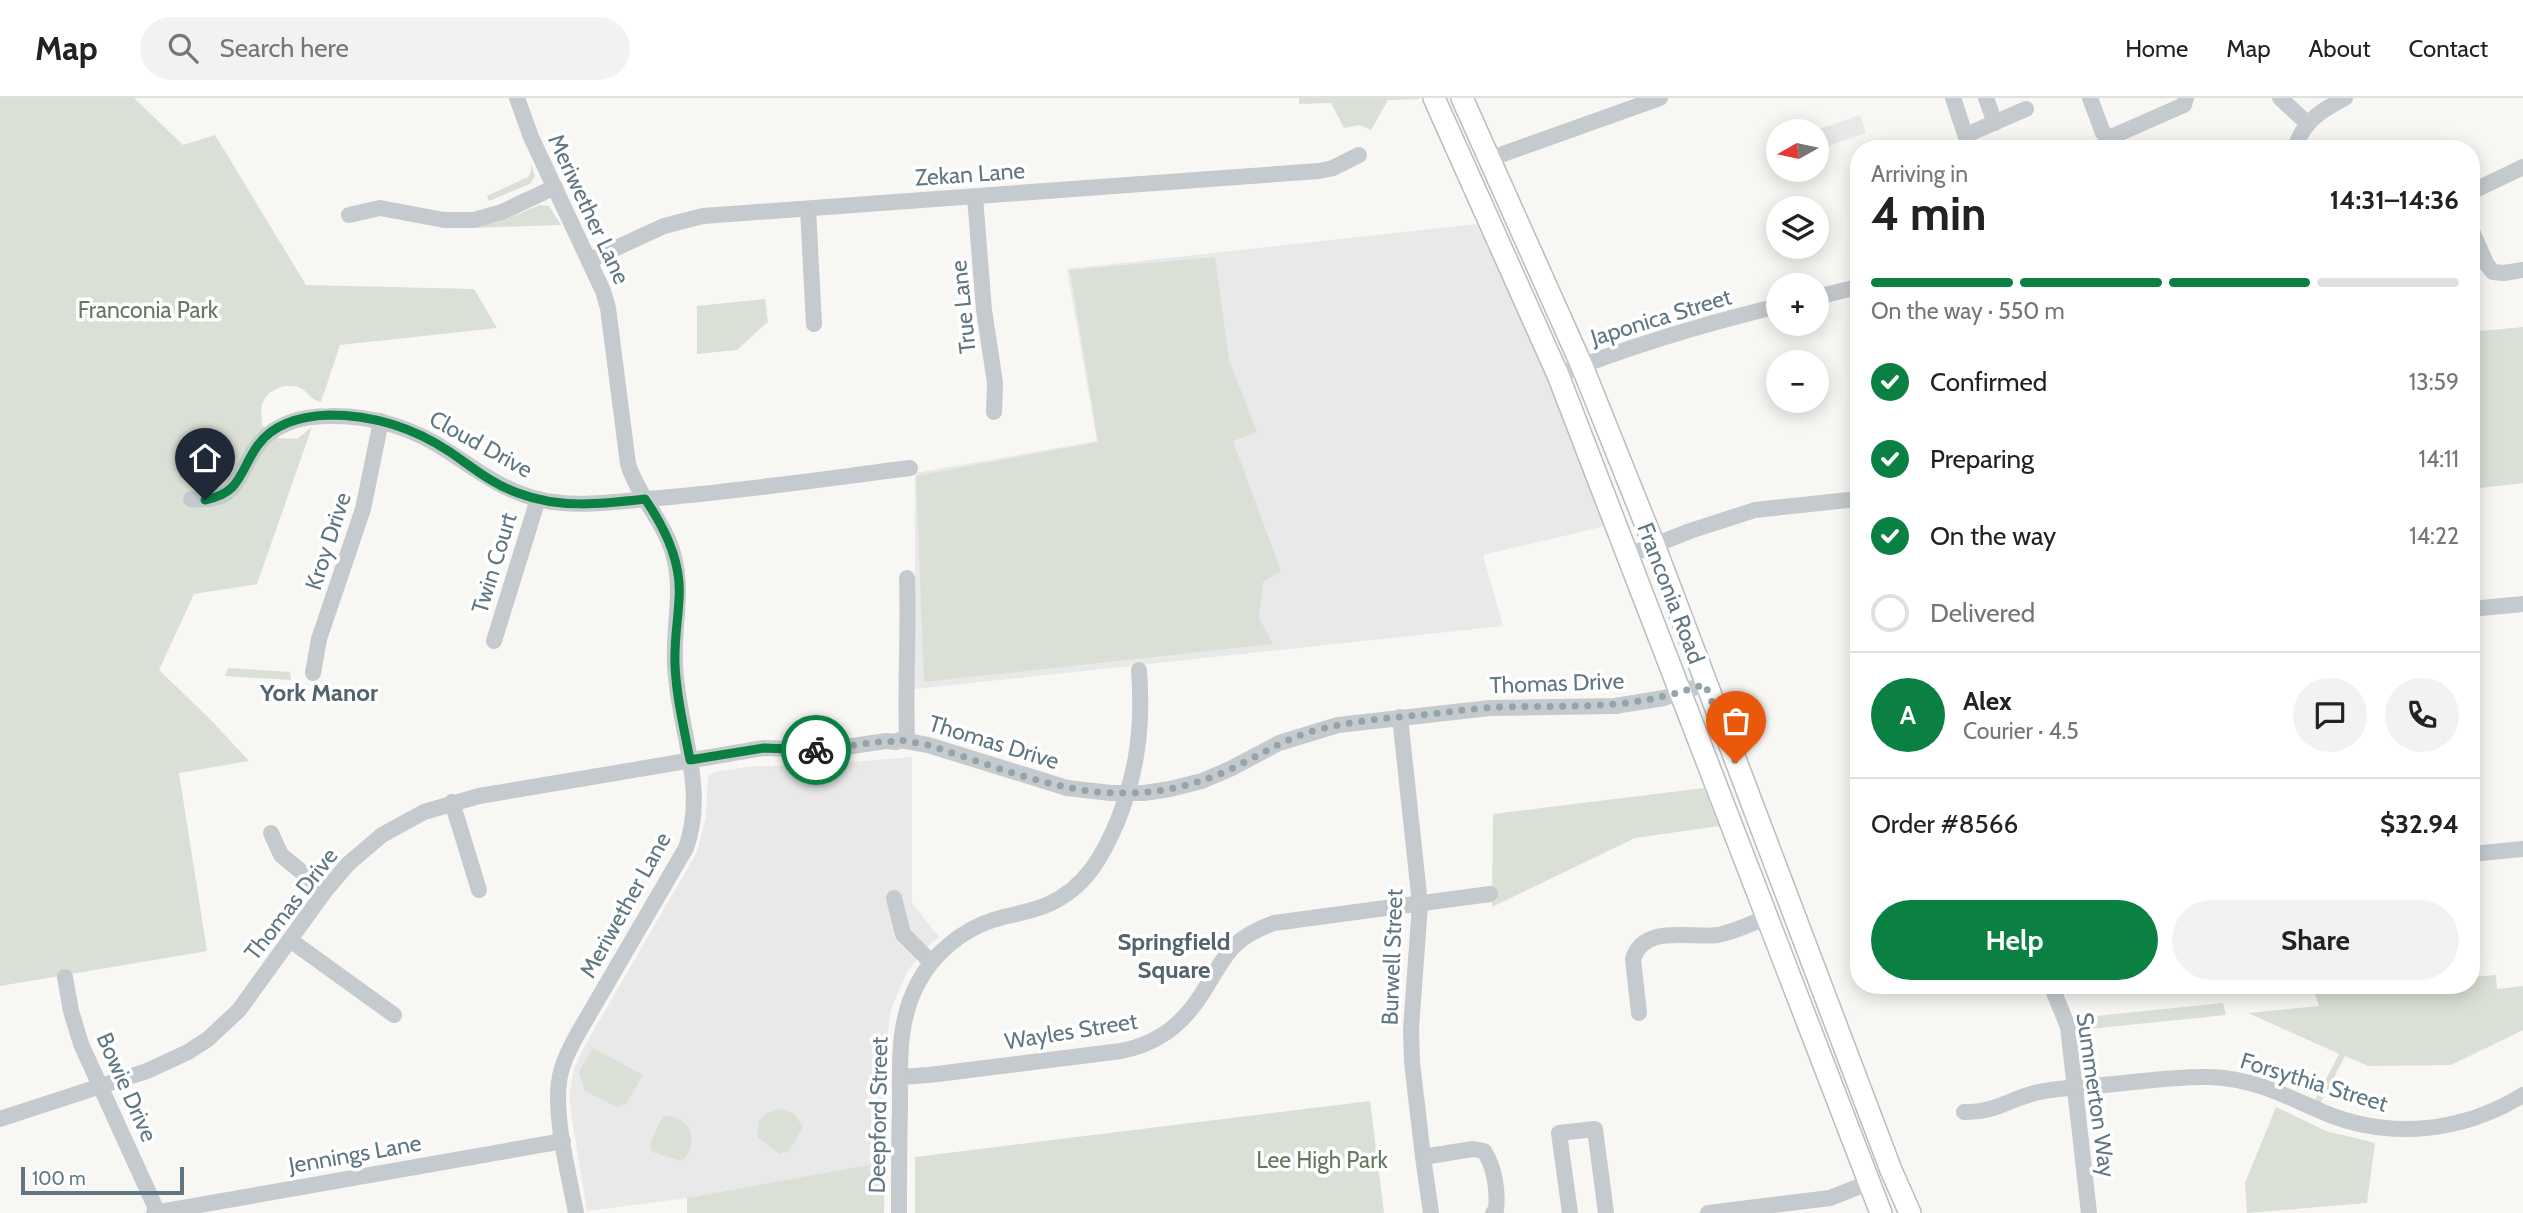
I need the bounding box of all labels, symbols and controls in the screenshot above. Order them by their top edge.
search box [140,17,630,80]
text: Map [35,28,98,68]
icon: search [164,29,202,67]
text: Search here [220,32,349,64]
text: Home [2125,34,2188,63]
text: Map [2226,34,2271,63]
text: About [2309,34,2371,63]
text: Contact [2409,34,2488,63]
north arrow [1766,119,1829,182]
map controls [1766,119,1829,413]
street label: Meriwether Lane [542,130,636,289]
street label: Zekan Lane [914,156,1026,192]
text: Arriving in [1871,160,1968,188]
text: 14:31–14:36 [2330,184,2459,216]
text: 4 min [1871,186,1986,242]
button: layers [1766,196,1829,259]
street label: True Lane [944,259,982,355]
button: + [1766,273,1829,336]
street label: Japonica Street [1586,282,1735,352]
park label: Franconia Park [78,296,219,324]
text: On the way · 550 m [1871,297,2065,325]
button: − [1766,350,1829,413]
icon: check [1871,363,1909,401]
text: Confirmed [1930,366,2047,398]
text: 13:59 [2409,368,2459,396]
street label: Cloud Drive [424,404,538,484]
pin [175,428,235,500]
icon: home [186,439,224,477]
icon: check [1871,440,1909,478]
text: Preparing [1930,443,2034,475]
text: 14:11 [2418,445,2459,473]
street label: Kroy Drive [299,489,357,593]
street label: Twin Court [465,509,523,617]
icon: check [1871,517,1909,555]
street label: Franconia Road [1631,519,1711,667]
text: On the way [1930,520,2056,552]
text: 14:22 [2409,522,2459,550]
text: Delivered [1930,597,2035,629]
street label: Thomas Drive [1489,667,1625,699]
district label: York Manor [259,678,378,707]
button: chat [2293,678,2367,752]
button: phone [2385,678,2459,752]
text: Alex [1963,685,2012,717]
pin [1706,691,1766,763]
text: A [1900,699,1916,731]
icon: bag [1717,702,1755,740]
street label: Thomas Drive [925,709,1063,775]
courier [781,715,851,785]
text: Courier · 4.5 [1963,717,2079,745]
icon: bike [797,731,835,769]
text: Order #8566 [1871,808,2018,840]
text: $32.94 [2380,808,2459,840]
street label: Meriwether Lane [573,827,677,983]
street label: Thomas Drive [238,842,344,966]
street label: Burwell Street [1376,888,1408,1026]
button: Help [1871,900,2158,980]
button: Share [2172,900,2459,980]
district label: Springfield Square [1118,927,1230,984]
street label: Wayles Street [1003,1007,1140,1055]
street label: Summerton Way [2071,1011,2121,1180]
street label: Bowie Drive [91,1028,164,1146]
street label: Deepford Street [863,1036,893,1194]
street label: Forsythia Street [2237,1046,2391,1118]
street label: Jennings Lane [286,1129,424,1180]
park label: Lee High Park [1256,1146,1388,1174]
scale bar [21,1164,184,1196]
text: 100 m [32,1167,86,1190]

